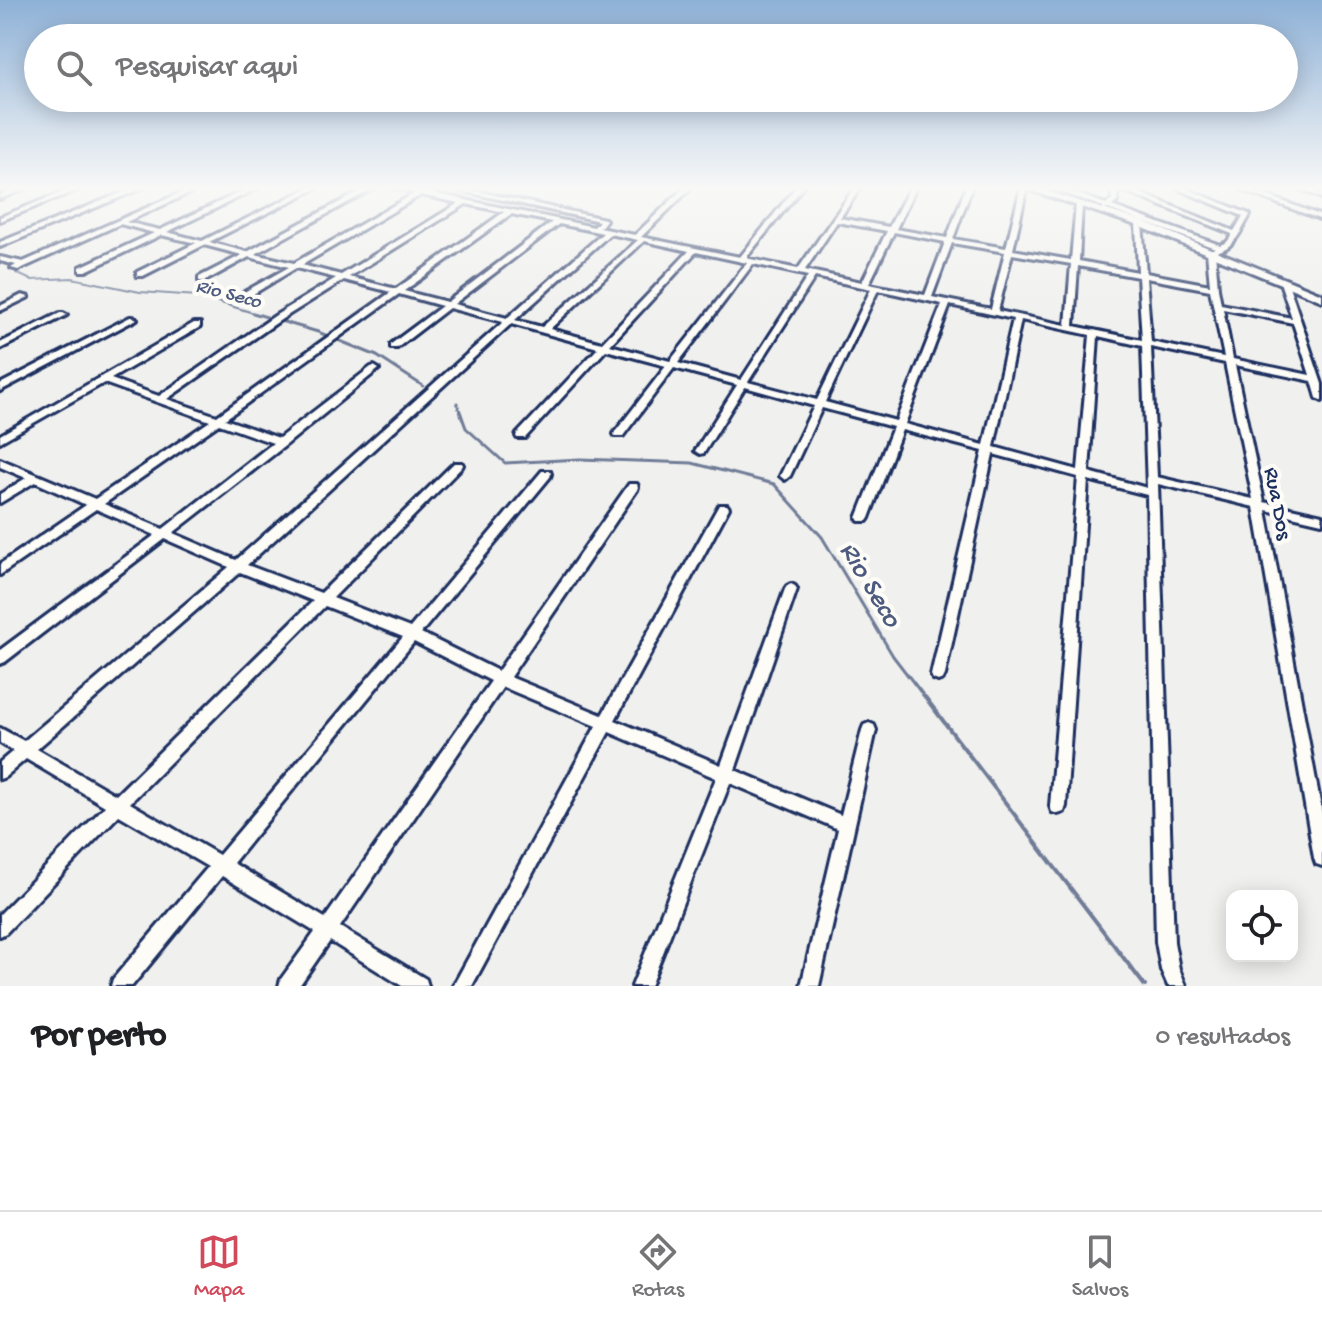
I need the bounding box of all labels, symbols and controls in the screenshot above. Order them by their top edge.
search box [24,24,1298,112]
icon: search [52,46,96,90]
text: Pesquisar aqui [116,51,298,86]
water label: Rio Seco [193,276,265,316]
street label: Rua Dos [1256,465,1296,543]
water label: Rio Seco [831,537,908,635]
map controls [1226,890,1298,962]
button: locate [1226,890,1298,962]
text: Por perto [32,1018,166,1058]
text: 0 resultados [1156,1023,1290,1054]
tab: Mapa [194,1230,244,1304]
tab: Rotas [632,1230,684,1304]
tab: Salvos [1072,1230,1128,1304]

